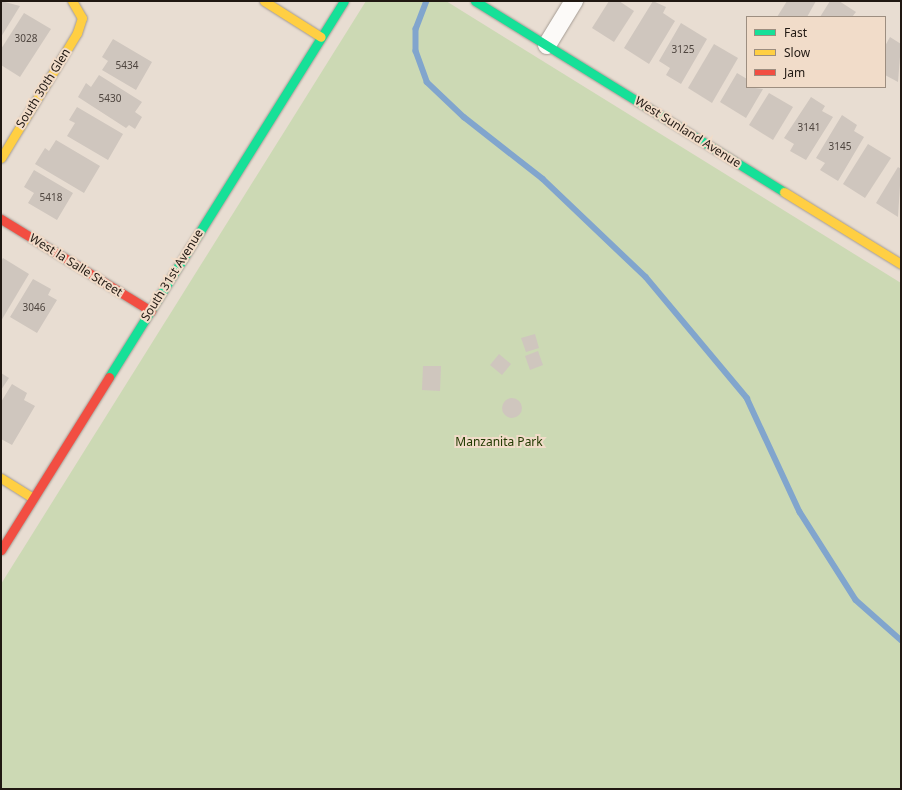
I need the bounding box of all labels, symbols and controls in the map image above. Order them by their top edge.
legend [746,16,886,88]
text: Fast [784,24,807,41]
house number: 3028 [15,33,37,45]
house number: 3125 [672,44,694,56]
text: Slow [784,44,810,61]
street label: South 30th Glen [13,46,73,130]
house number: 5434 [116,60,138,72]
text: Jam [784,64,805,81]
house number: 5430 [99,93,121,105]
street label: West Sunland Avenue [632,94,744,170]
house number: 3141 [798,122,820,134]
house number: 3145 [829,141,851,153]
house number: 5418 [40,192,62,204]
street label: South 31st Avenue [138,227,206,323]
street label: West la Salle Street [27,231,125,299]
house number: 3046 [23,302,45,314]
park label: Manzanita Park [455,435,543,449]

